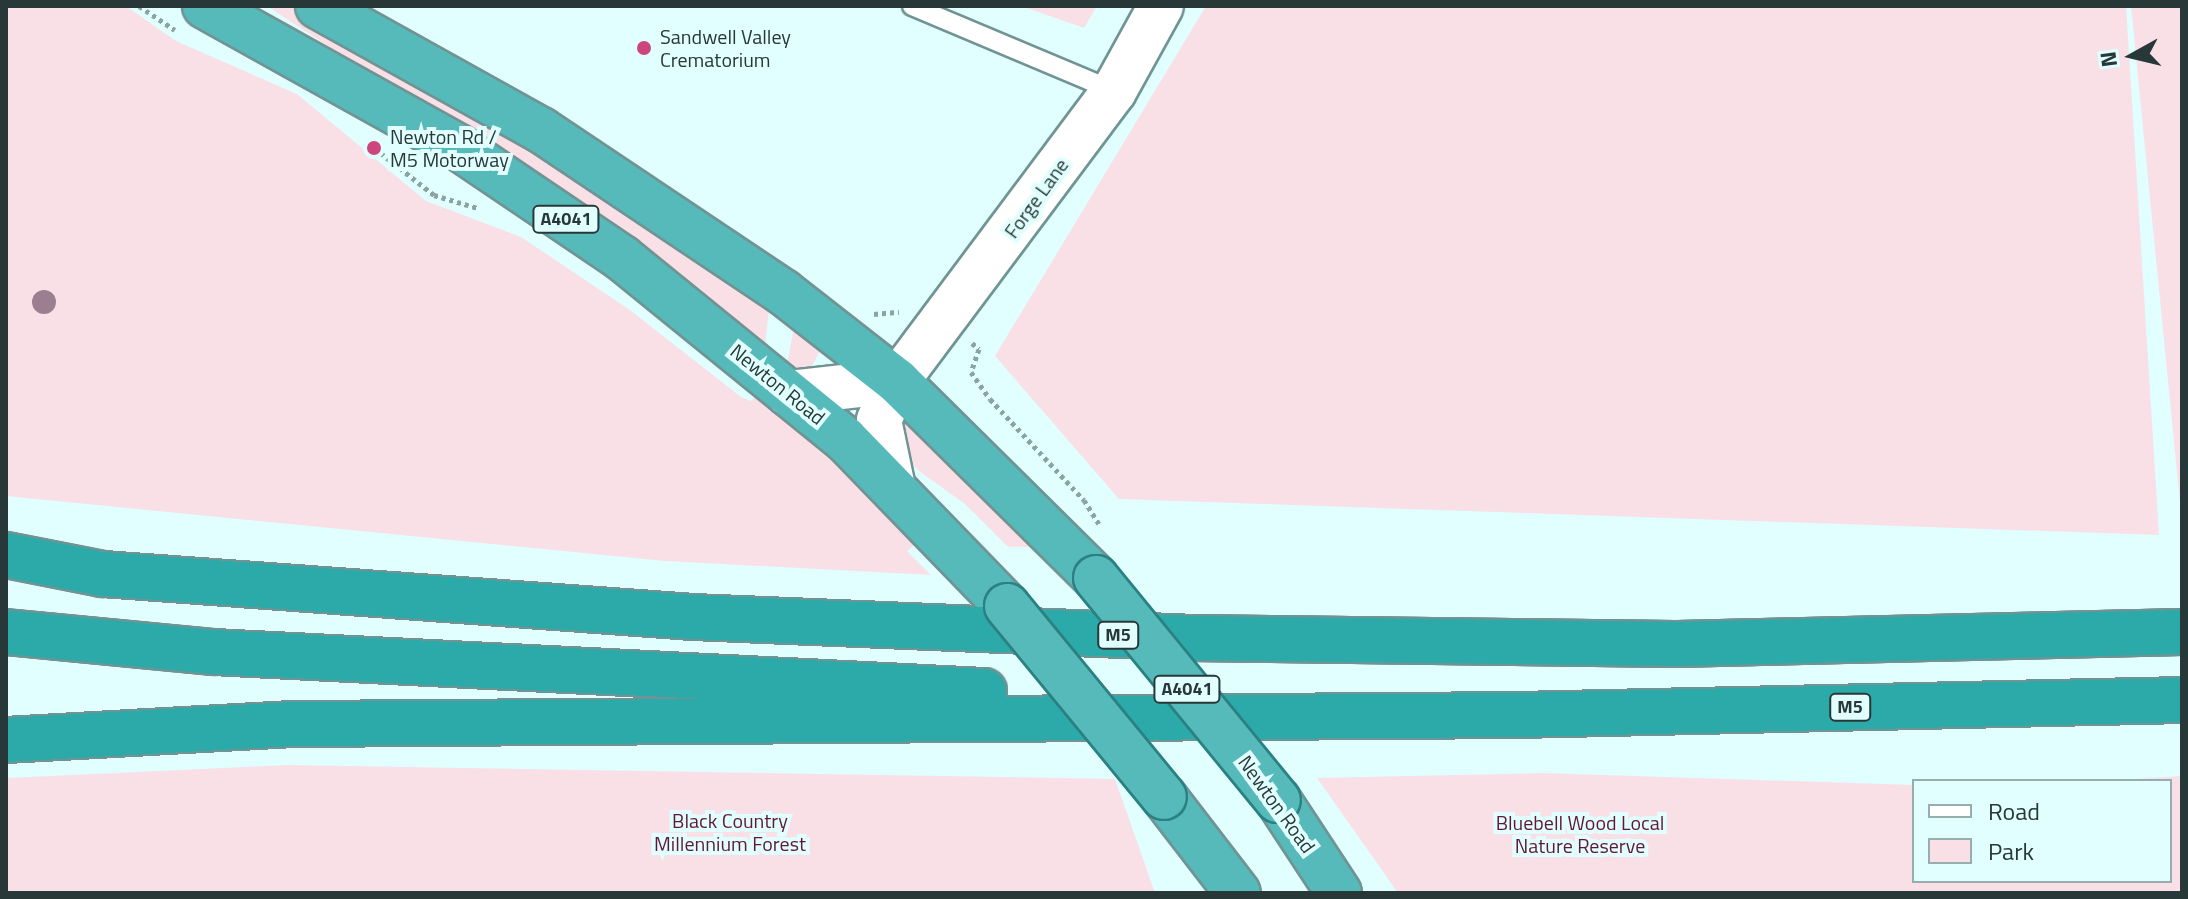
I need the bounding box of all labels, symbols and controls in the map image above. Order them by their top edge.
north arrow [2092,16,2172,96]
place label: Sandwell Valley Crematorium [660,24,791,71]
marker: Sandwell Valley Crematorium [635,39,653,57]
text: N [2090,49,2126,69]
place label: Newton Rd / M5 Motorway [390,124,509,171]
marker: Newton Rd / M5 Motorway [365,139,383,157]
street label: Forge Lane [999,153,1073,243]
road number: A4041 [532,205,600,233]
street label: Newton Road [726,339,830,429]
road number: M5 [1096,621,1140,649]
road number: A4041 [1153,675,1221,703]
road number: M5 [1828,693,1872,721]
street label: Newton Road [1234,751,1320,857]
legend [1912,779,2172,883]
text: Road [1988,793,2040,829]
park label: Black Country Millennium Forest [654,809,806,856]
park label: Bluebell Wood Local Nature Reserve [1496,811,1664,858]
text: Park [1988,833,2034,869]

